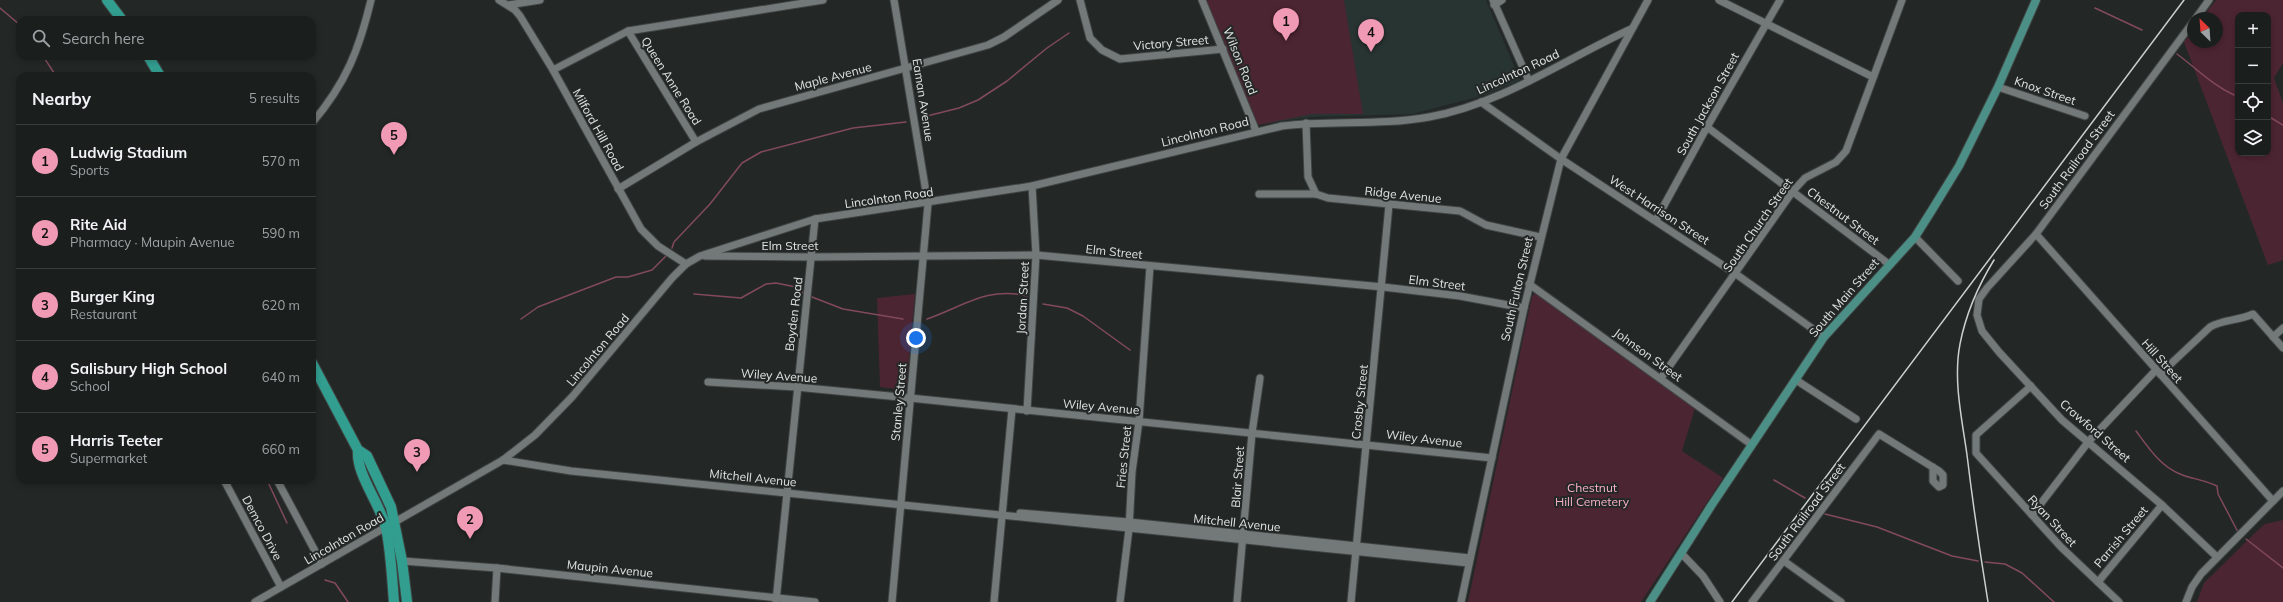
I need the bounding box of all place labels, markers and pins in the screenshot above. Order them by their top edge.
pin: 1 [1273,8,1299,41]
pin: 4 [1358,19,1384,52]
pin: 5 [381,122,407,155]
pin: 3 [404,439,430,472]
pin: 2 [457,506,483,539]

